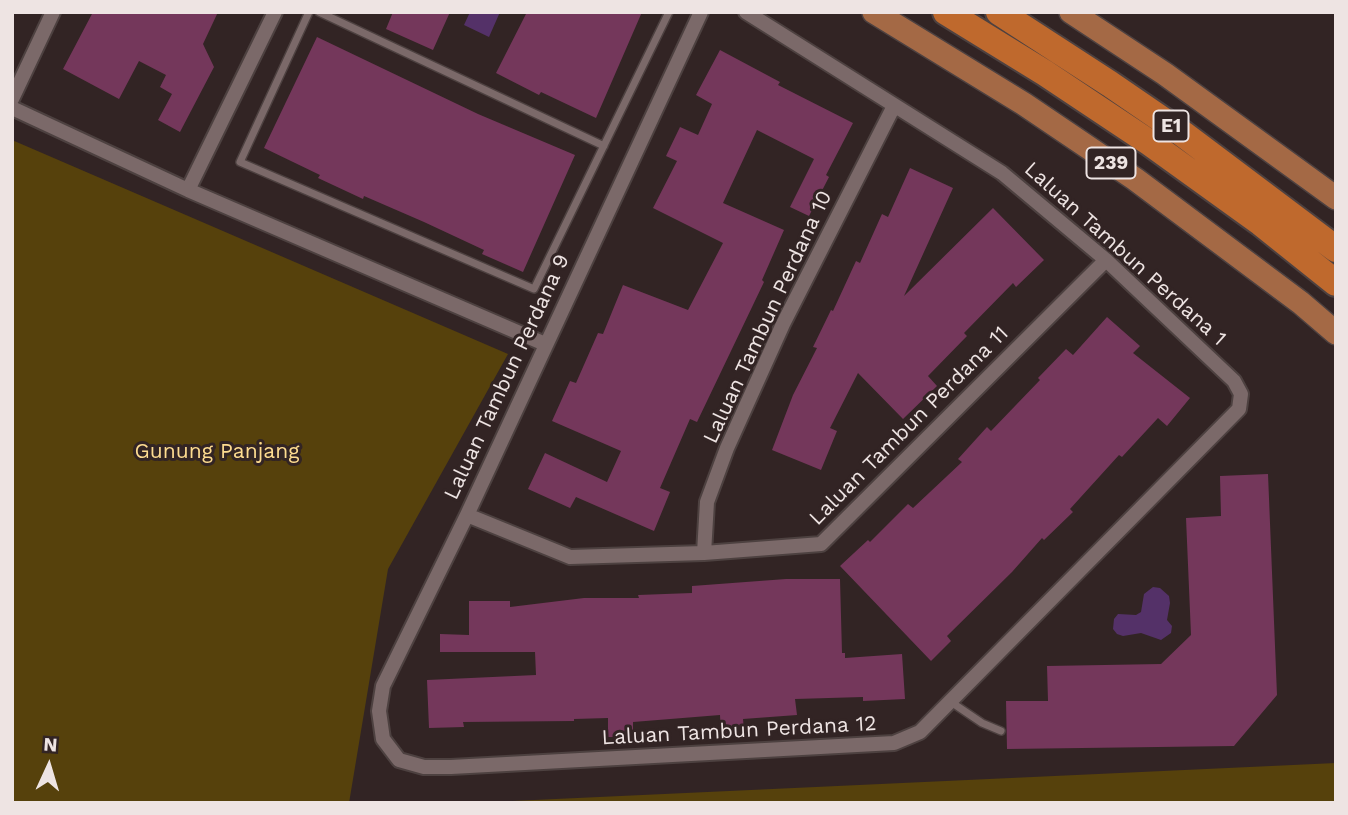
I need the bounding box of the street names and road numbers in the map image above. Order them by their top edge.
road number: E1 [1154,110,1188,142]
road number: 239 [1086,148,1136,178]
street label: Laluan Tambun Perdana 1 [1019,157,1231,351]
street label: Laluan Tambun Perdana 10 [698,187,838,447]
street label: Laluan Tambun Perdana 9 [439,250,575,504]
street label: Laluan Tambun Perdana 11 [804,321,1014,531]
street label: Laluan Tambun Perdana 12 [601,711,877,751]

